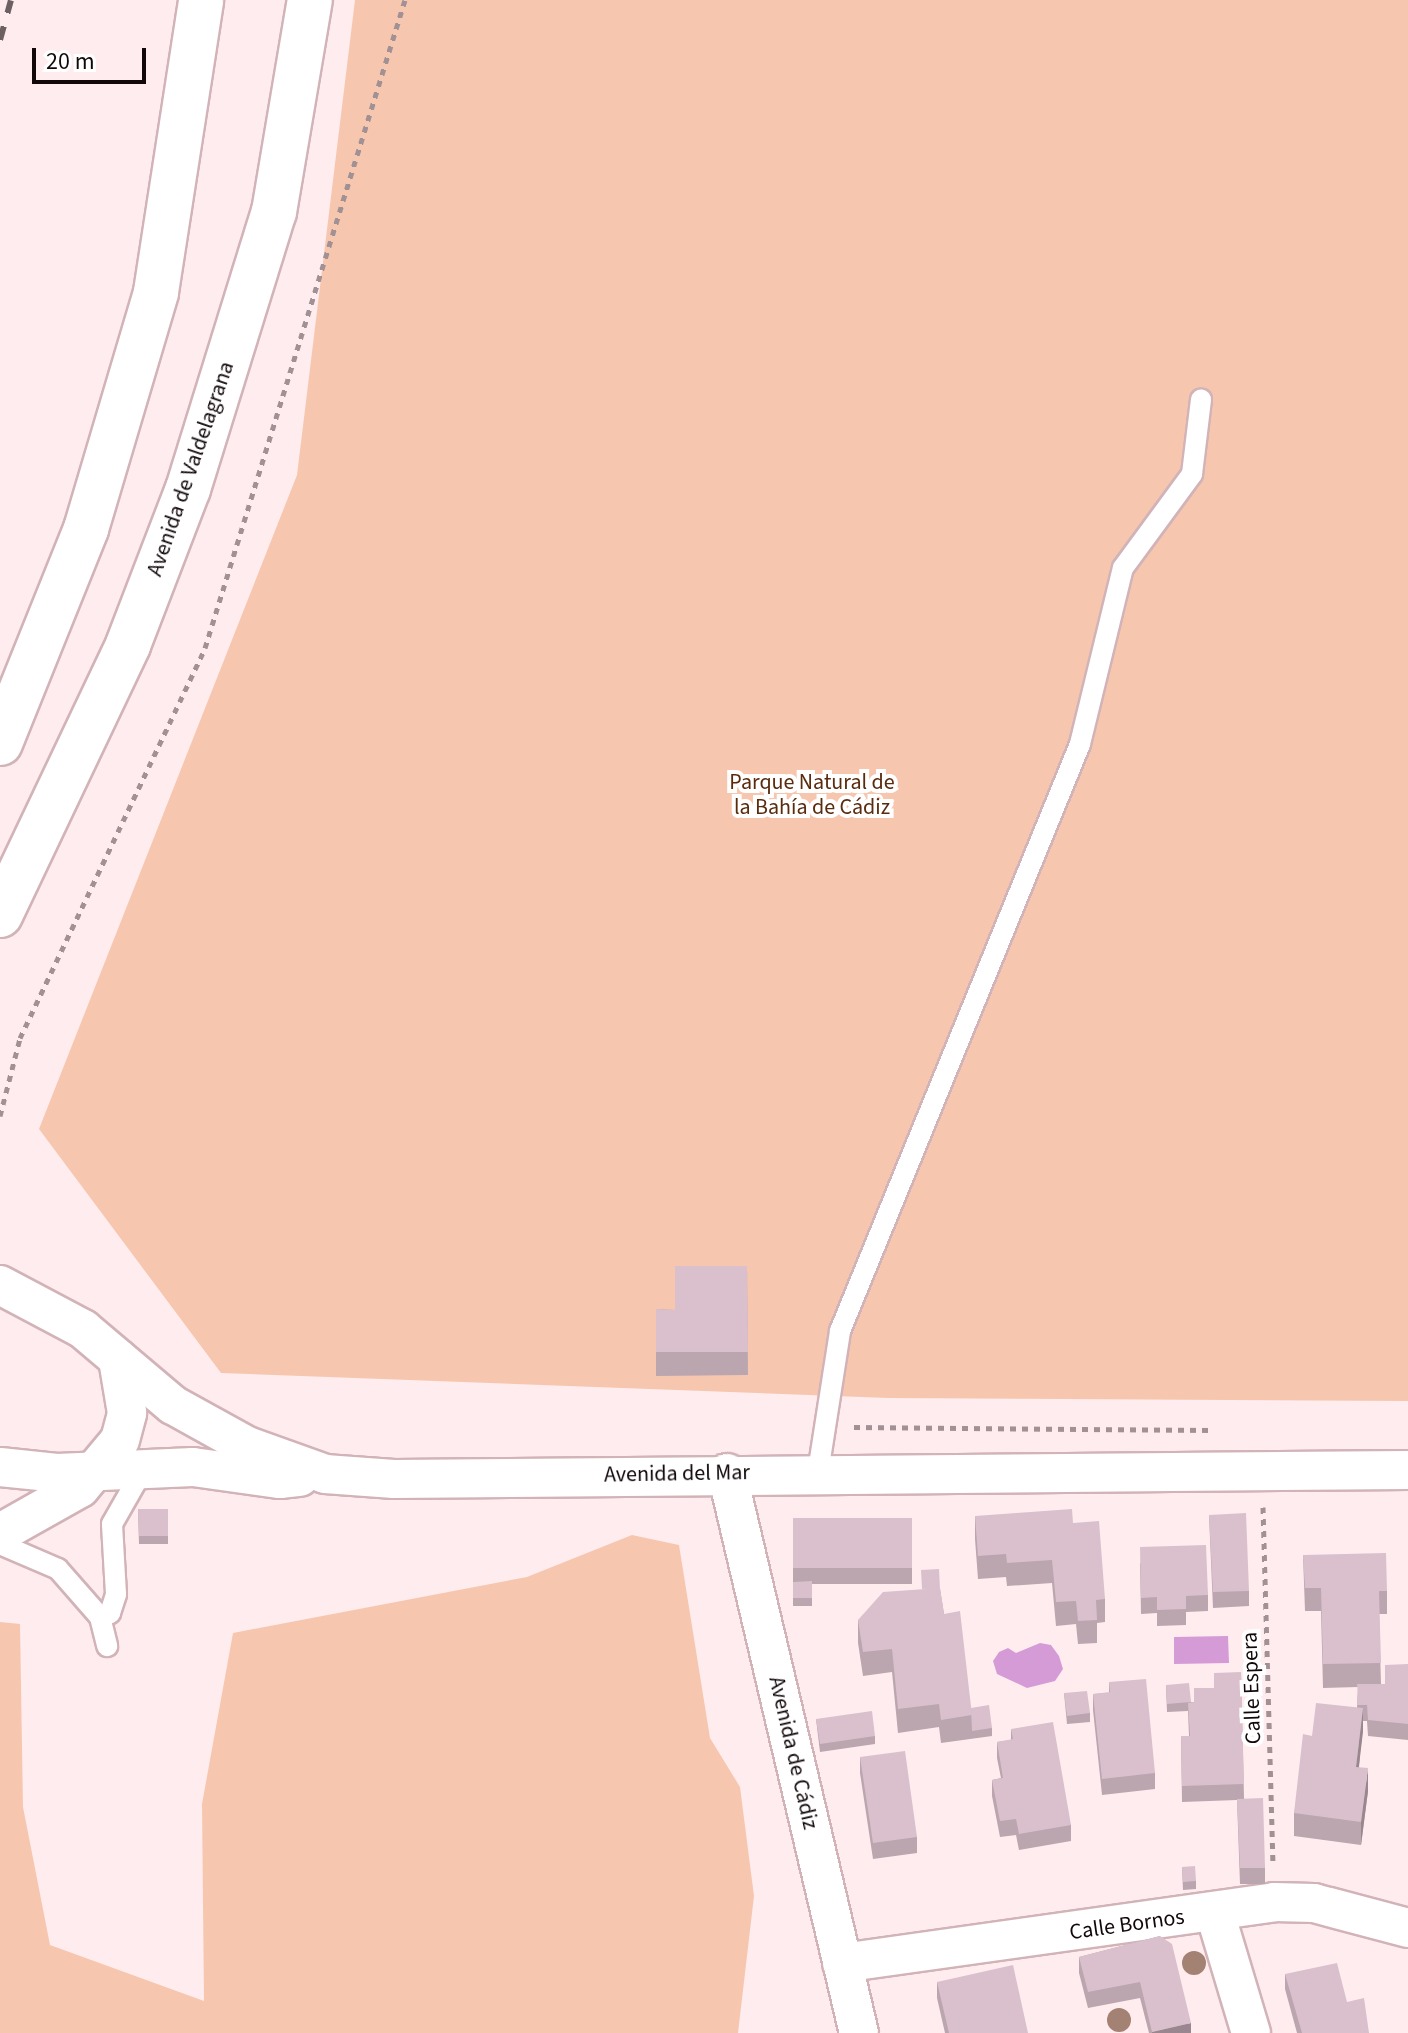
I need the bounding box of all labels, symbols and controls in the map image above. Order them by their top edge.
scale bar [36,32,150,82]
text: 20 m [46,44,95,79]
street label: Avenida de Valdelagrana [142,358,240,580]
park label: Parque Natural de la Bahía de Cádiz [729,769,895,820]
street label: Avenida del Mar [604,1460,750,1488]
street label: Calle Espera [1237,1631,1267,1745]
street label: Avenida de Cádiz [763,1674,823,1832]
street label: Calle Bornos [1068,1904,1186,1946]

